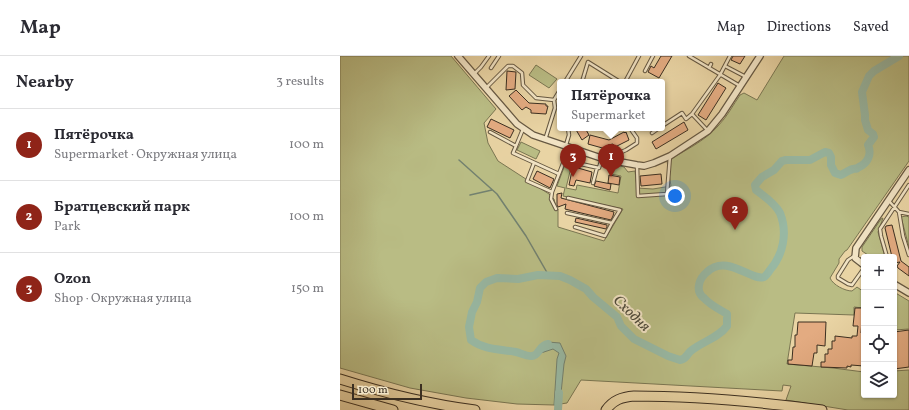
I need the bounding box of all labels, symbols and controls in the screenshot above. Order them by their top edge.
text: Map [20,15,61,41]
text: Map [717,18,745,37]
text: Directions [767,18,831,37]
text: Saved [853,18,889,37]
text: Nearby [16,71,74,94]
text: 3 results [276,73,324,91]
popup [557,79,665,131]
text: Пятёрочка [571,86,651,107]
text: Supermarket [571,107,646,125]
text: Пятёрочка [54,125,134,146]
text: 1 [26,136,32,154]
text: 100 m [289,136,324,154]
pin: 3 [560,144,586,177]
pin: 1 [598,144,624,177]
text: Supermarket · Окружная улица [54,146,237,164]
your location [665,186,685,206]
text: Братцевский парк [54,197,190,218]
pin: 2 [722,197,748,230]
text: 2 [26,208,32,226]
text: 100 m [289,208,324,226]
text: Park [54,218,81,236]
map controls [861,254,897,398]
button: + [861,254,897,290]
text: Ozon [54,269,91,290]
text: 3 [26,280,32,298]
text: 150 m [291,280,324,298]
text: Shop · Окружная улица [54,290,192,308]
button: − [861,290,897,326]
water label: Сходня [608,291,654,337]
button: locate [861,326,897,362]
button: layers [861,362,897,398]
scale bar [352,382,422,401]
text: 100 m [358,383,388,398]

